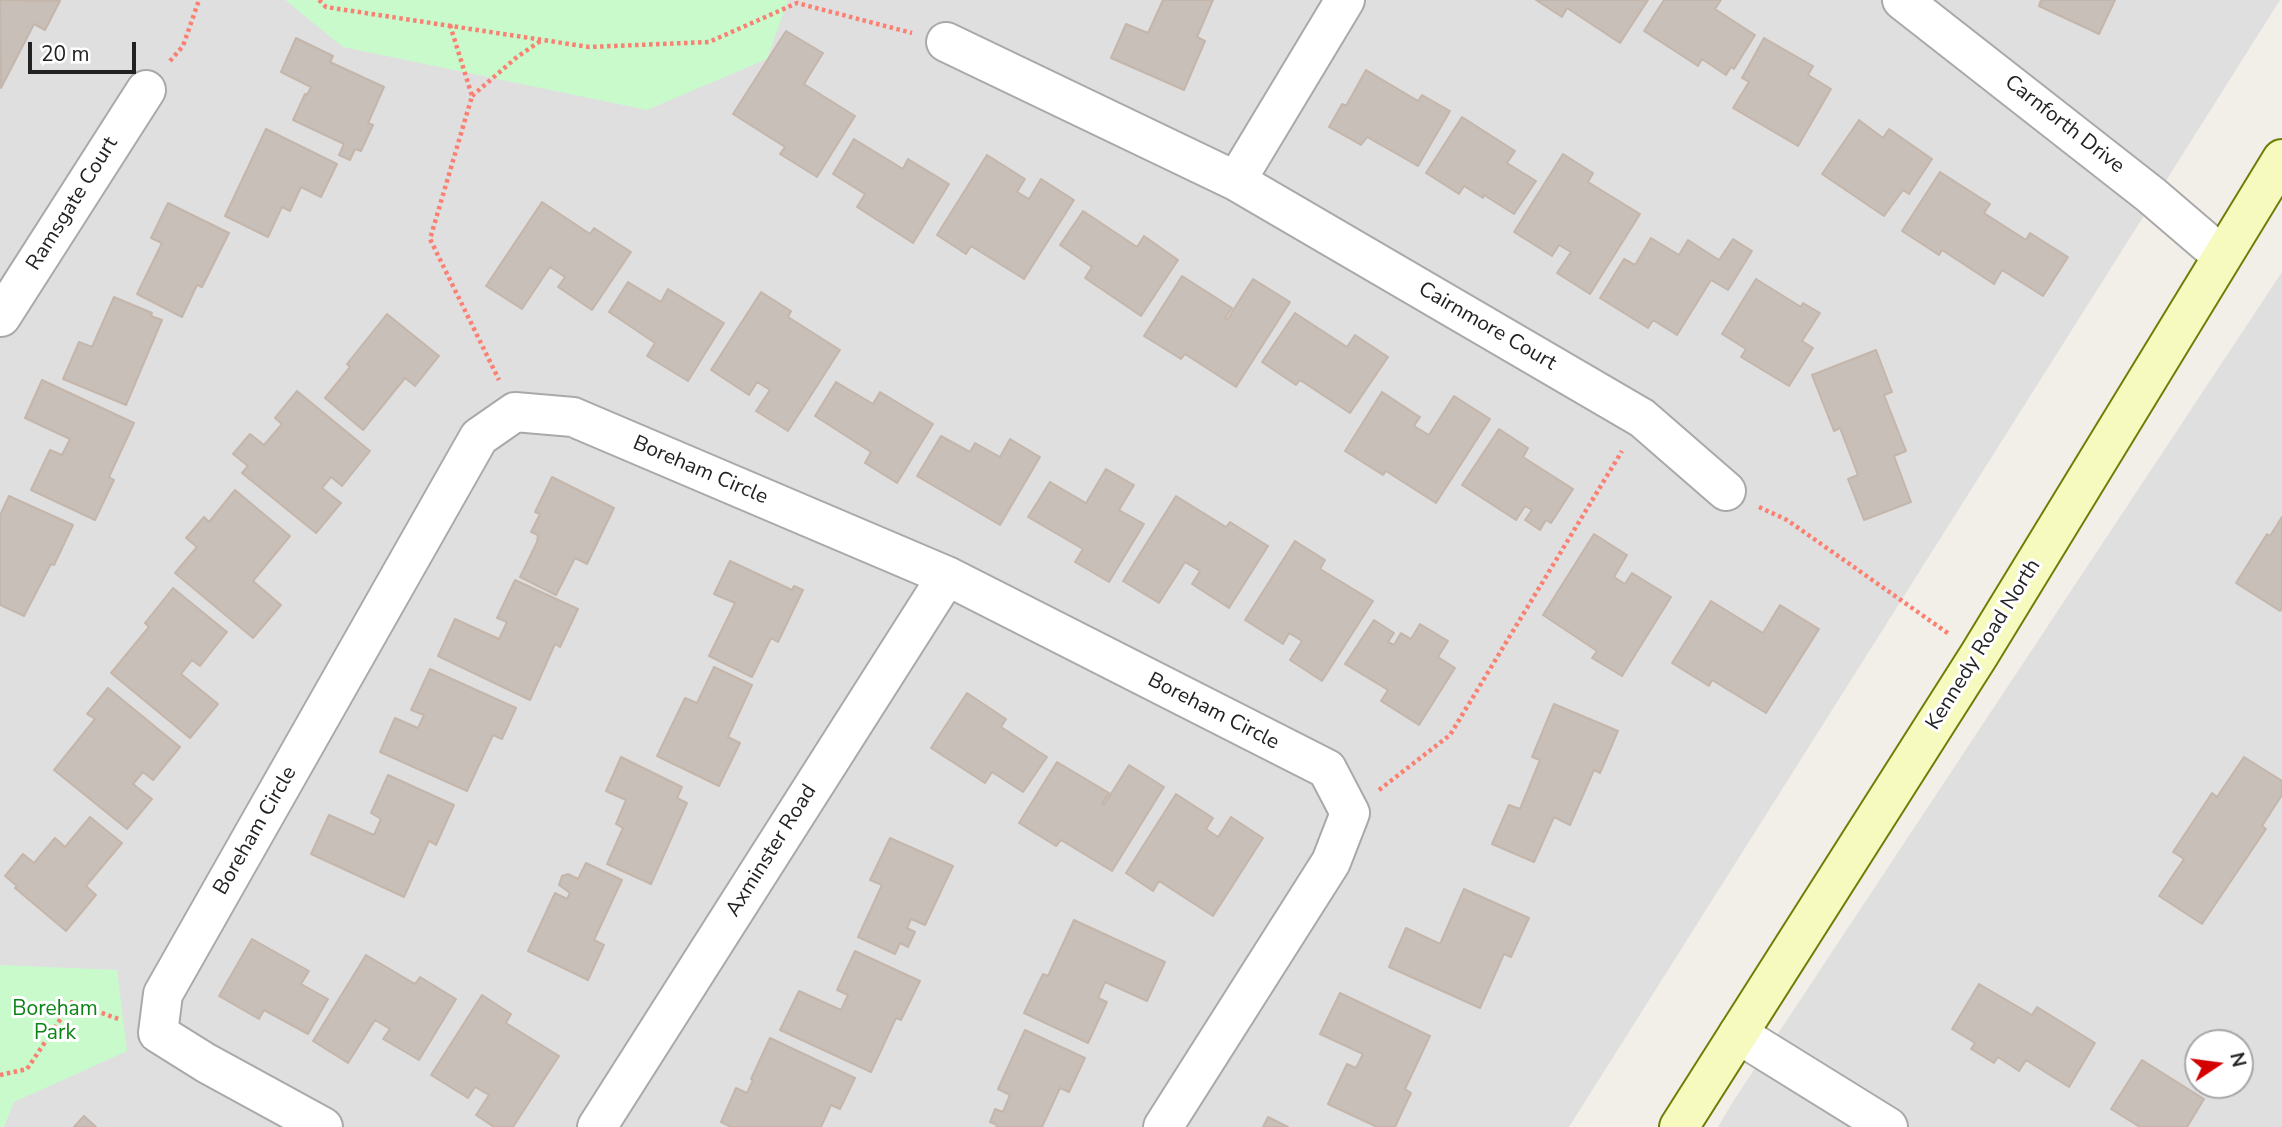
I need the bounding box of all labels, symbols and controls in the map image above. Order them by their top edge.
scale bar [32,28,140,72]
text: 20 m [41,40,90,68]
street label: Carnforth Drive [1999,70,2129,180]
street label: Ramsgate Court [22,133,124,275]
street label: Cairnmore Court [1414,277,1560,377]
street label: Boreham Circle [629,431,771,511]
street label: Kennedy Road North [1921,555,2047,735]
street label: Boreham Circle [1143,668,1283,756]
street label: Boreham Circle [209,762,303,900]
street label: Axminster Road [721,780,823,922]
park label: Boreham Park [12,997,98,1047]
north arrow [2184,1029,2254,1099]
text: N [2223,1050,2252,1070]

